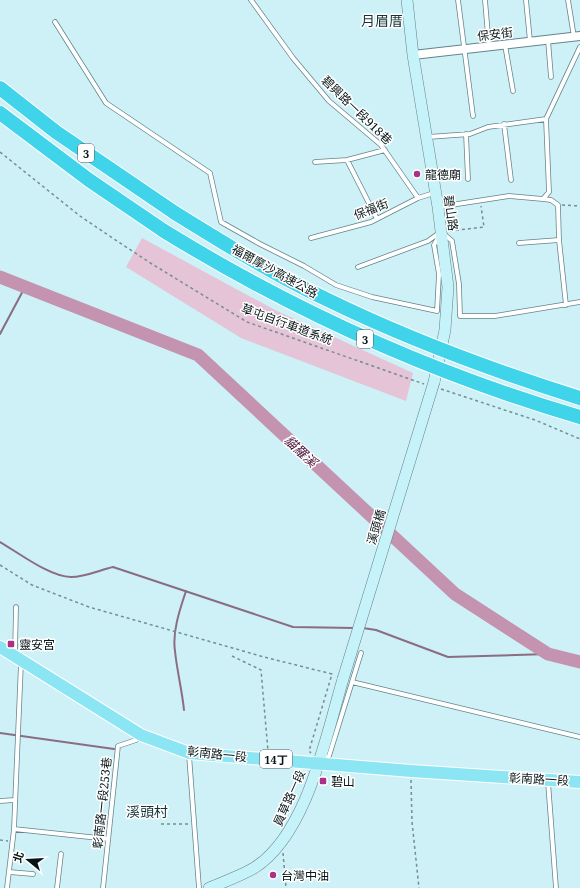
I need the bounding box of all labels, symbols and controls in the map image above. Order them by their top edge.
district label: 月眉厝 [361,11,403,30]
street label: 保安街 [476,23,514,45]
street label: 碧興路一段918巷 [318,72,396,148]
road number: 3 [78,144,94,162]
place label: 龍德廟 [425,166,461,183]
marker: 龍德廟 [412,169,422,179]
street label: 保福街 [351,194,391,224]
street label: 碧山路 [440,194,462,232]
street label: 福爾摩沙高速公路 [229,240,321,302]
street label: 草屯自行車道系統 [239,300,335,348]
road number: 3 [357,330,373,348]
water label: 貓羅溪 [281,431,323,472]
street label: 溪頭橋 [363,507,389,547]
place label: 靈安宮 [19,636,55,653]
marker: 靈安宮 [6,639,16,649]
street label: 彰南路一段 [186,742,248,766]
road number: 14丁 [260,750,292,768]
street label: 彰南路一段253巷 [89,756,115,850]
street label: 員草路一段 [269,767,309,829]
street label: 彰南路一段 [509,769,569,789]
place label: 碧山 [331,773,355,790]
marker: 碧山 [318,776,328,786]
district label: 溪頭村 [126,802,168,821]
north arrow [8,840,48,880]
text: 北 [9,849,27,864]
place label: 台灣中油 [281,867,329,884]
marker: 台灣中油 [268,870,278,880]

